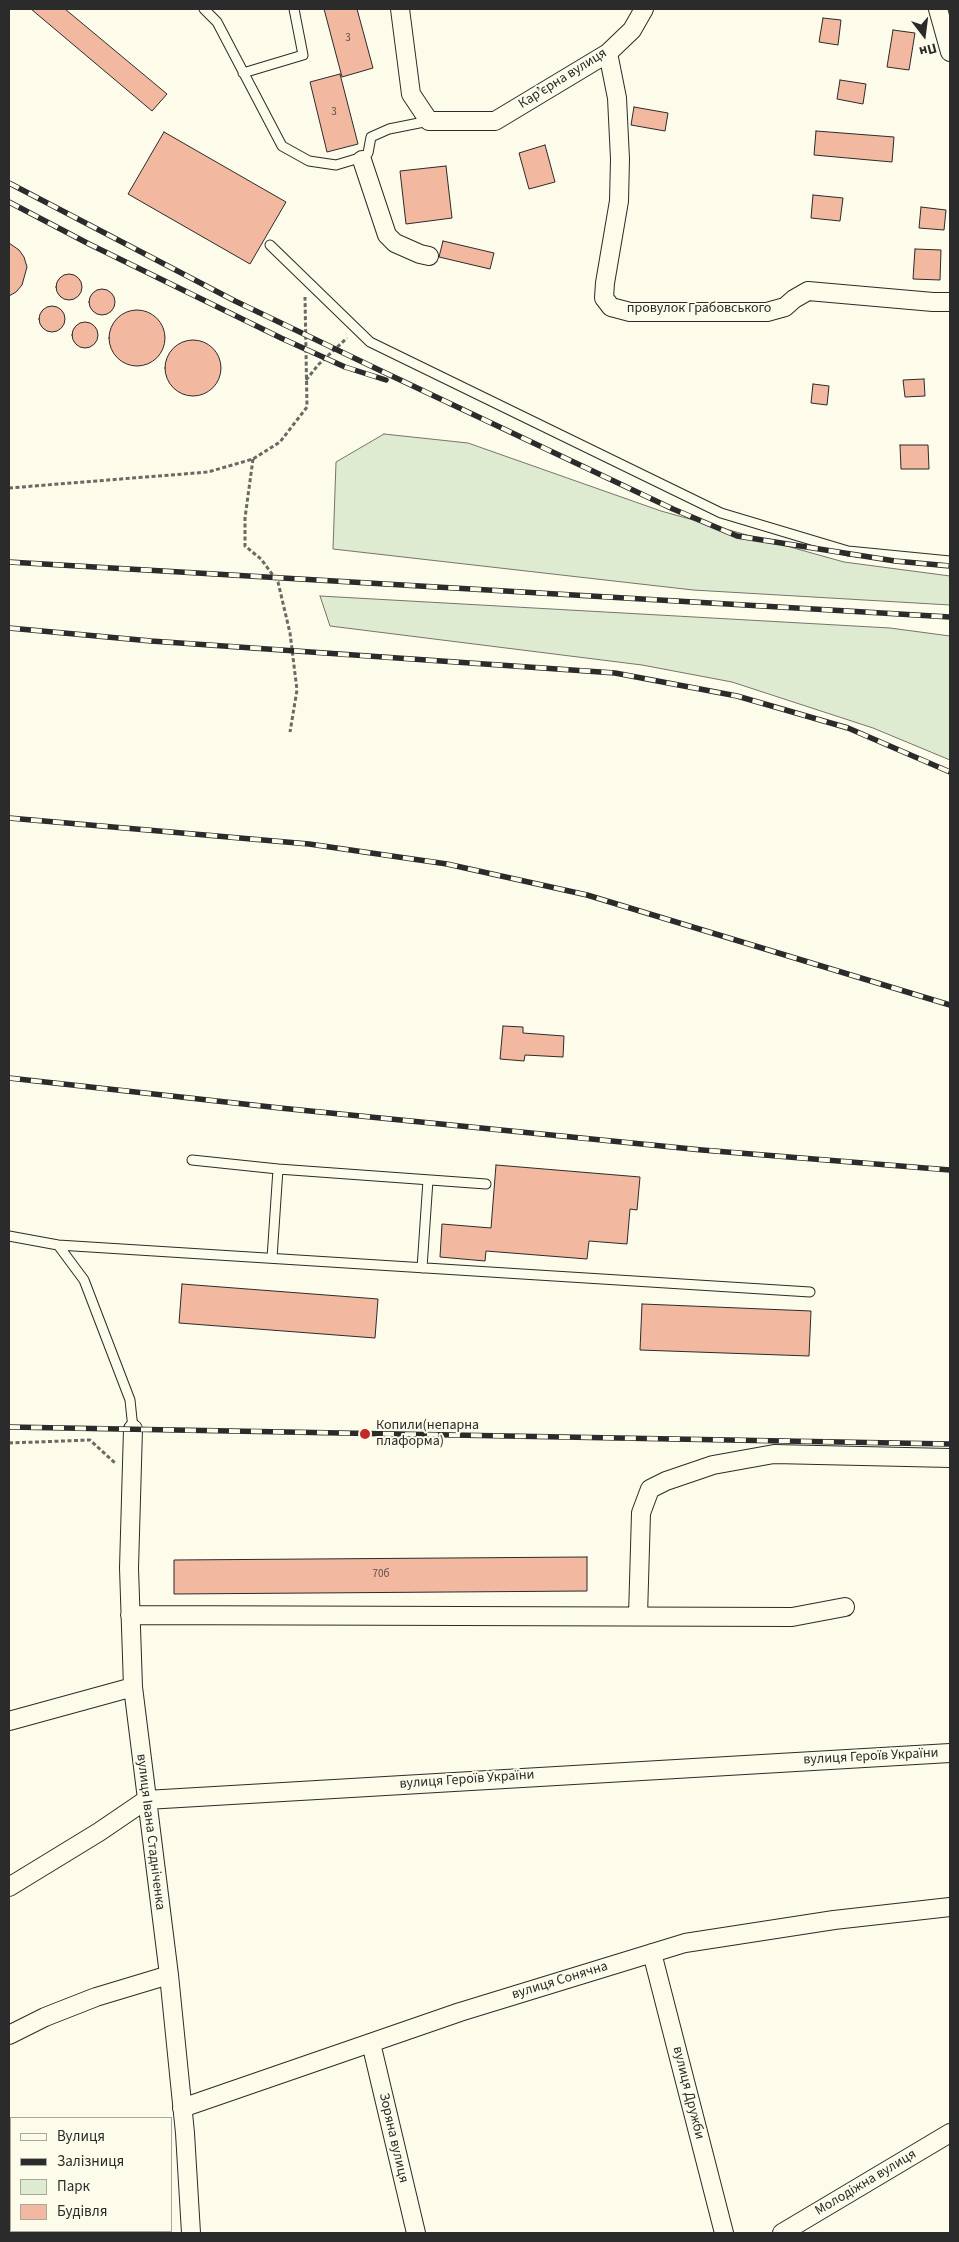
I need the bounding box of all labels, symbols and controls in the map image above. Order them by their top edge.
north arrow [899,10,949,60]
house number: 3 [345,32,351,46]
text: Пн [917,38,939,61]
street label: Карʼєрна вулиця [516,45,610,113]
house number: 3 [331,106,337,120]
street label: провулок Грабовського [627,301,771,317]
place label: Копили(непарна плаформа) [376,1418,479,1450]
marker: Копили(непарна плаформа) [358,1427,372,1441]
house number: 70б [373,1568,389,1582]
street label: вулиця Героїв України [803,1745,939,1769]
street label: вулиця Івана Стадніченка [132,1753,168,1911]
street label: вулиця Героїв України [399,1767,535,1793]
street label: вулиця Сонячна [510,1958,610,2004]
street label: вулиця Дружби [668,2045,708,2141]
street label: Зоряна вулиця [374,2091,412,2185]
legend [10,2117,172,2232]
text: Вулиця [57,2126,105,2147]
street label: Молодіжна вулиця [812,2146,920,2220]
text: Залізниця [57,2151,124,2172]
text: Парк [57,2176,90,2197]
text: Будівля [57,2201,107,2222]

